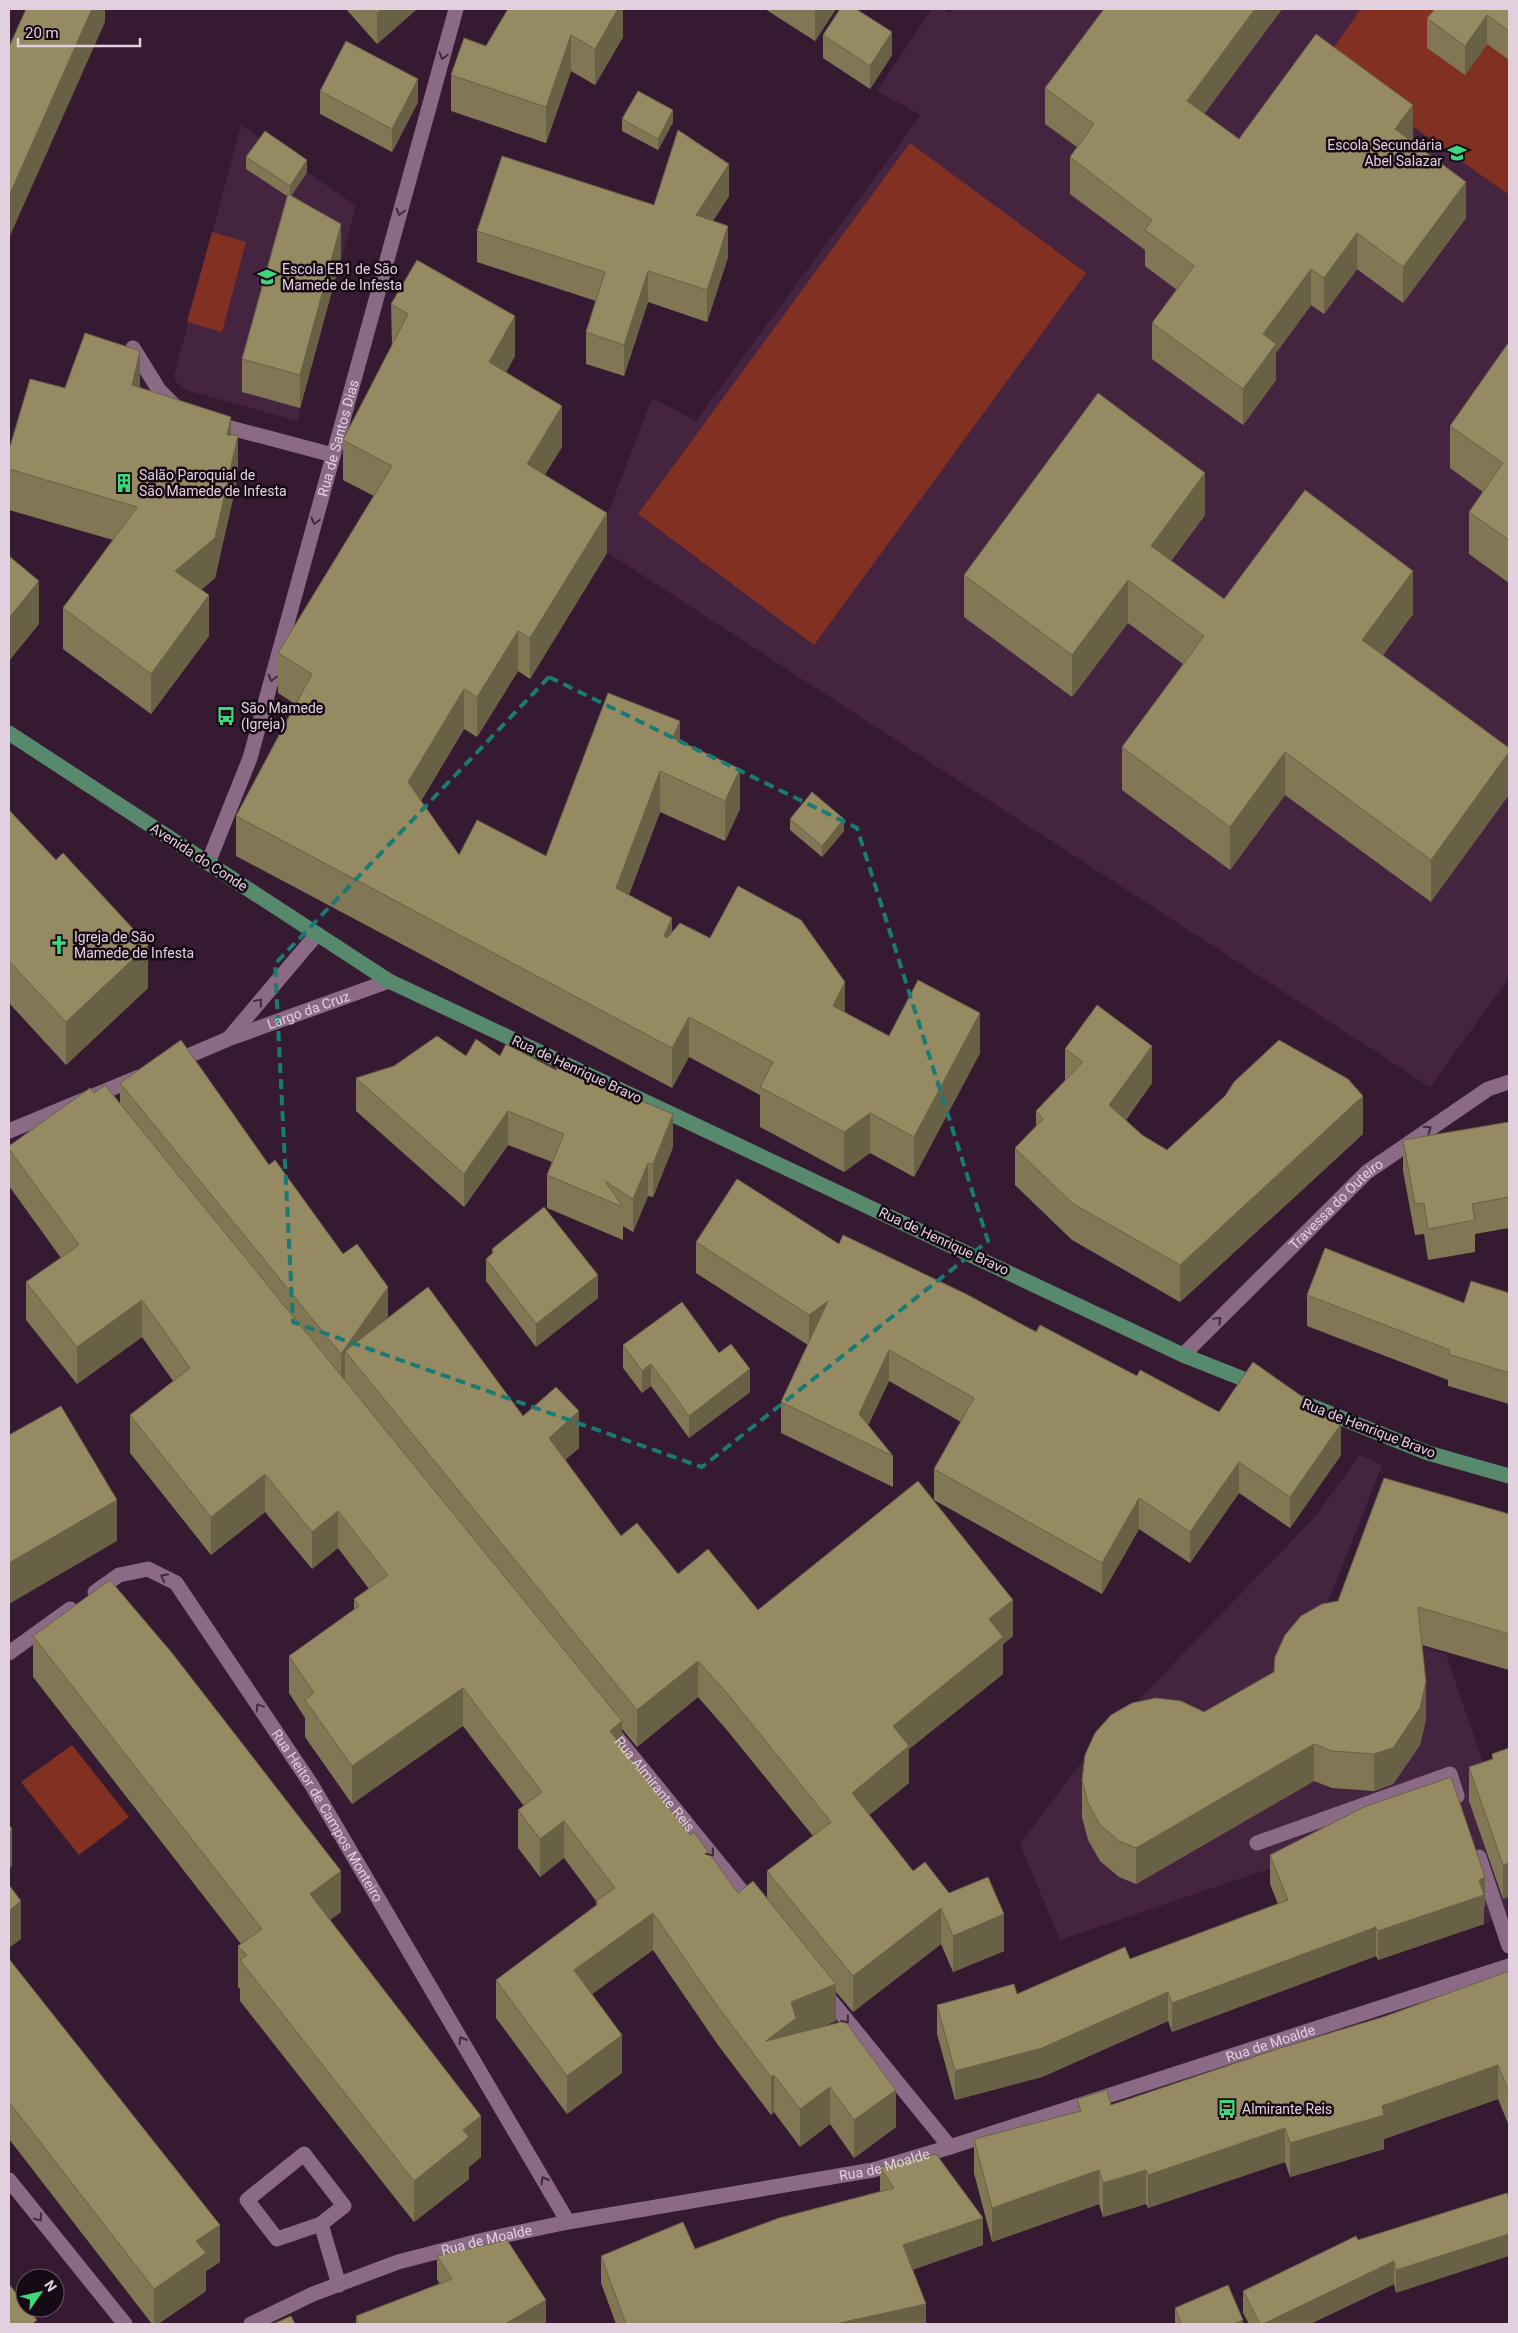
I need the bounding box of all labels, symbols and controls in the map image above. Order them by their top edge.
scale bar [18,15,140,47]
text: 20 m [25,24,59,42]
one-way arrow [438,51,449,60]
place label: Escola Secundária Abel Salazar [1327,137,1442,169]
school or university icon: Escola Secundária Abel Salazar [1446,142,1468,164]
one-way arrow [395,208,406,217]
place label: Escola EB1 de São Mamede de Infesta [282,261,402,293]
school or university icon: Escola EB1 de São Mamede de Infesta [256,266,278,288]
street label: Rua de Santos Dias [314,378,362,498]
place label: Salão Paroquial de São Mamede de Infesta [139,467,287,499]
building icon: Salão Paroquial de São Mamede de Infesta [113,472,135,494]
one-way arrow [311,517,321,525]
one-way arrow [268,673,278,681]
place label: São Mamede (Igreja) [241,700,323,733]
bus stop icon: São Mamede (Igreja) [215,705,237,727]
street label: Avenida do Conde [147,820,251,894]
place label: Igreja de São Mamede de Infesta [74,929,194,961]
church icon: Igreja de São Mamede de Infesta [48,934,70,956]
street label: Largo da Cruz [265,988,352,1032]
one-way arrow [254,999,262,1008]
street label: Rua de Henrique Bravo [510,1032,644,1106]
one-way arrow [1422,1126,1432,1135]
street label: Travessa do Outeiro [1286,1155,1386,1253]
street label: Rua de Henrique Bravo [877,1204,1011,1278]
one-way arrow [1212,1317,1221,1326]
street label: Rua de Henrique Bravo [1300,1395,1438,1461]
one-way arrow [160,1573,169,1583]
one-way arrow [256,1703,265,1712]
street label: Rua Heitor de Campos Monteiro [269,1726,386,1905]
street label: Rua Almirante Reis [611,1733,698,1835]
one-way arrow [705,1847,713,1856]
one-way arrow [841,2014,849,2023]
street label: Rua de Moalde [1224,2021,1317,2065]
one-way arrow [458,2036,468,2045]
bus stop icon: Almirante Reis [1216,2098,1238,2120]
place label: Almirante Reis [1242,2101,1332,2117]
street label: Rua de Moalde [838,2146,931,2184]
one-way arrow [540,2176,550,2185]
one-way arrow [34,2212,42,2221]
street label: Rua de Moalde [439,2222,534,2259]
north arrow [15,2268,65,2318]
text: N [41,2277,60,2294]

